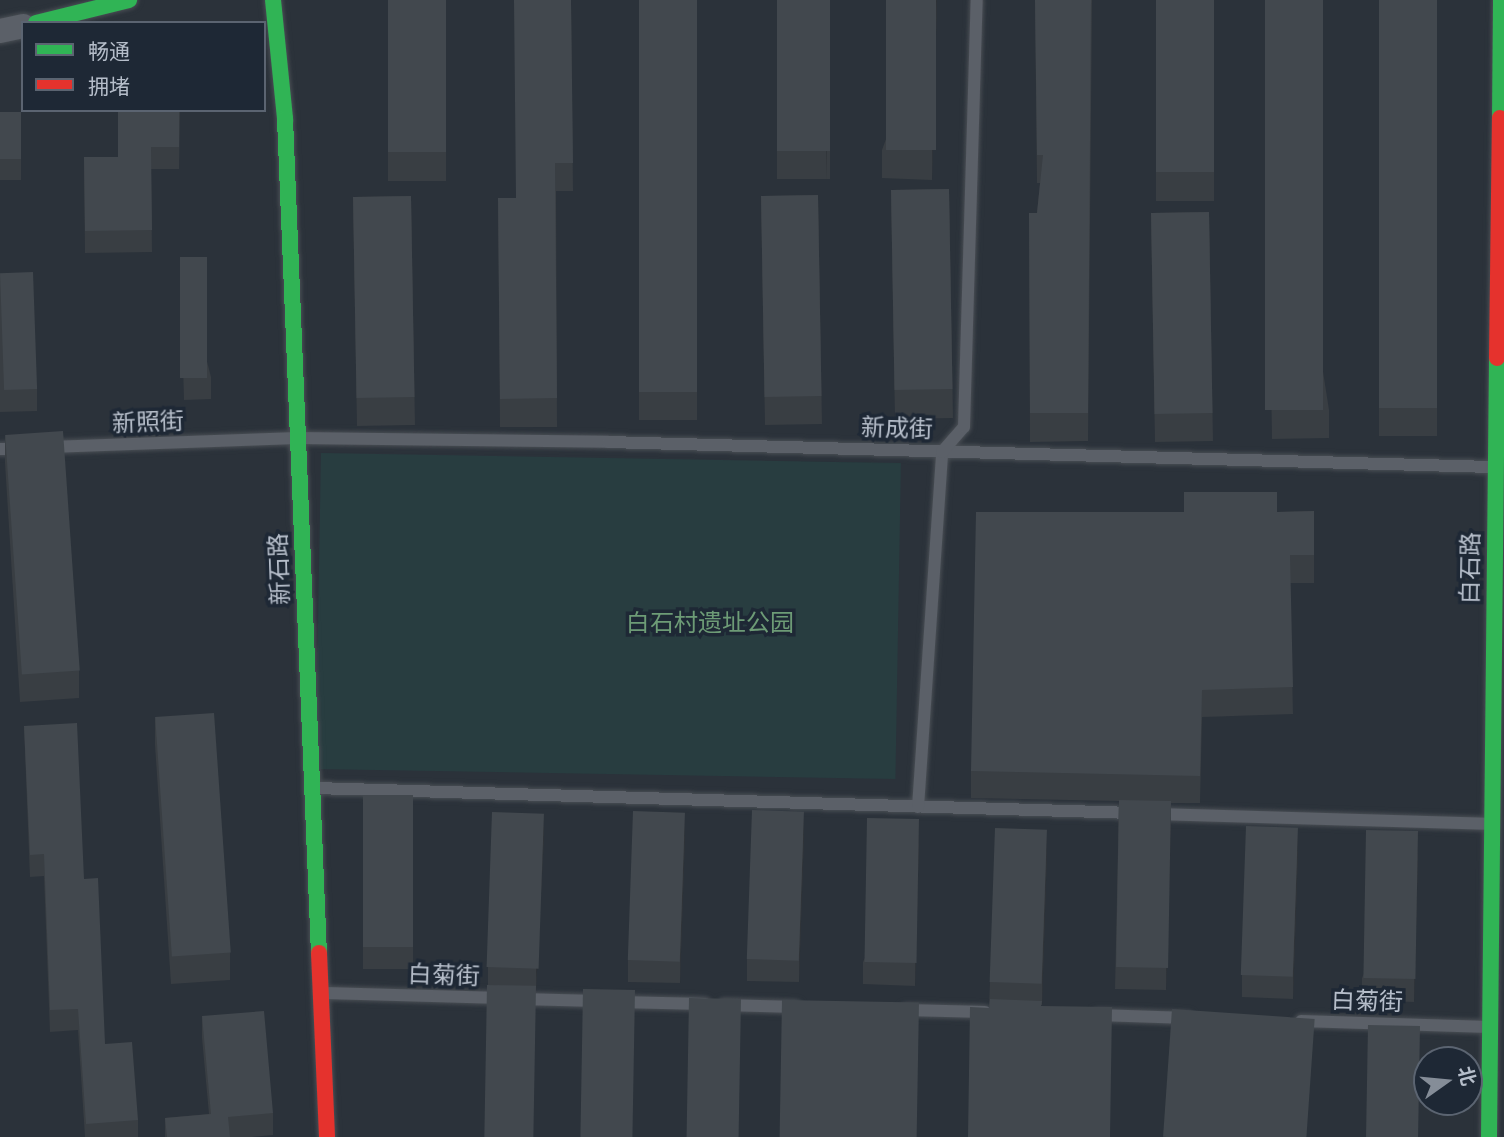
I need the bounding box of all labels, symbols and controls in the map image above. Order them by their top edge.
legend [21,21,266,112]
text: 畅通 [88,40,130,64]
text: 拥堵 [88,75,130,99]
street label: 新照街 [112,407,184,439]
street label: 新成街 [861,413,933,445]
street label: 白石路 [1456,532,1486,604]
street label: 新石路 [264,533,296,605]
park label: 白石村遗址公园 [626,610,794,638]
street label: 白菊街 [408,960,480,992]
street label: 白菊街 [1331,986,1403,1018]
north arrow [1413,1046,1483,1116]
text: 北 [1453,1064,1479,1088]

